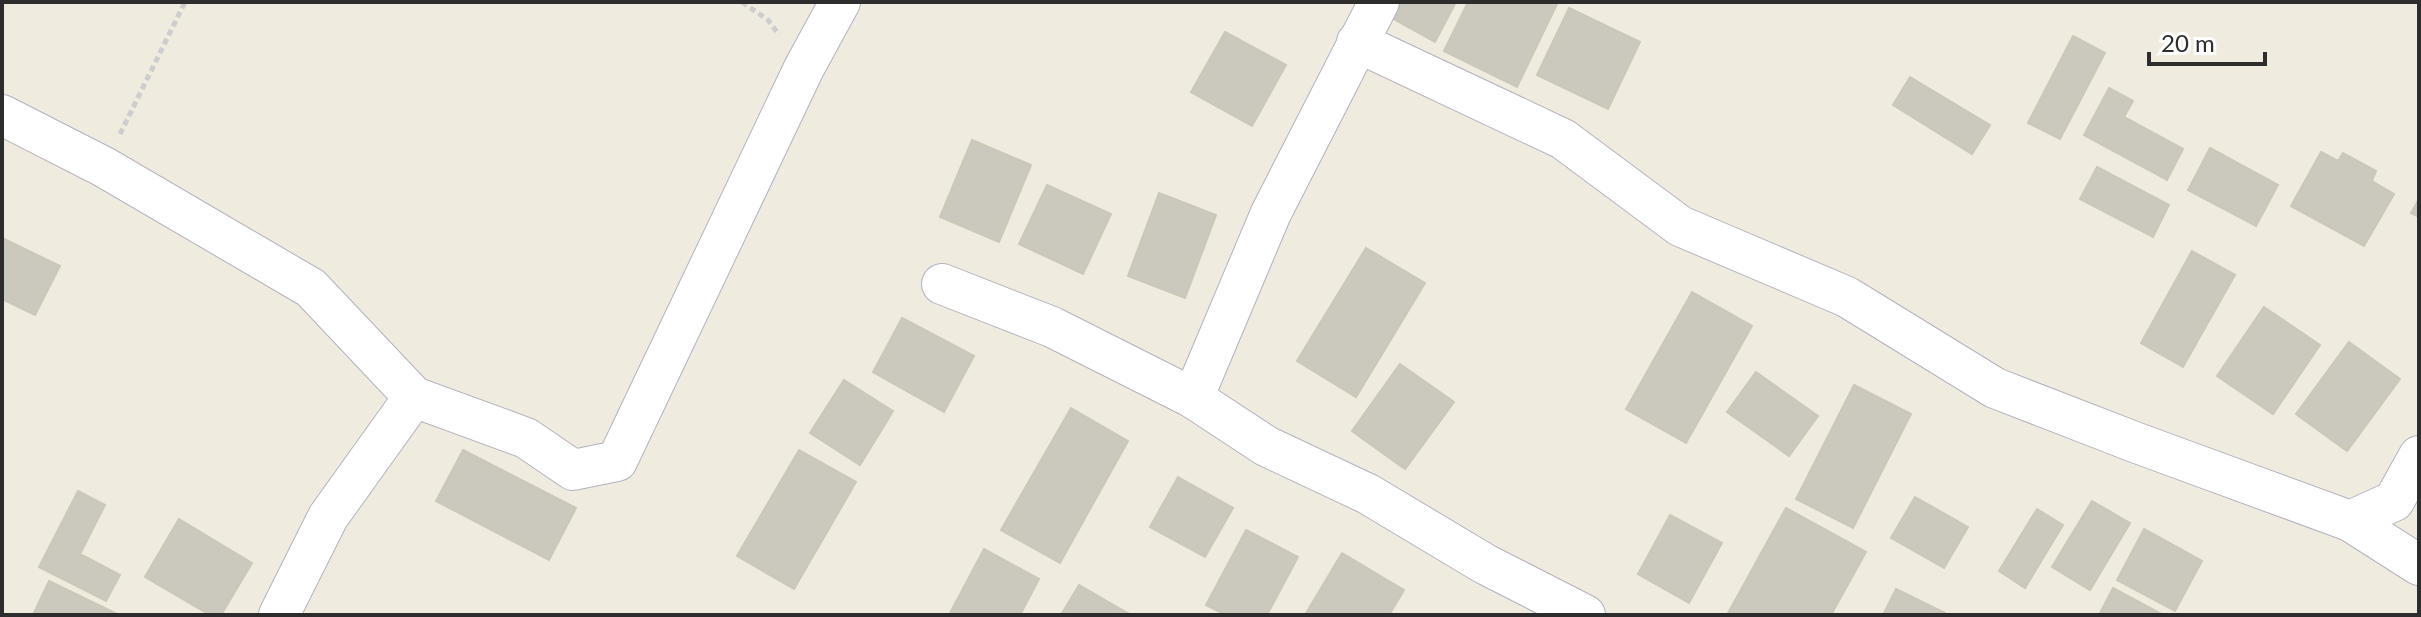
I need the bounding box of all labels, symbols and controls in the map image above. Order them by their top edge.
scale bar [2149,16,2265,66]
text: 20 m [2161,28,2215,57]

